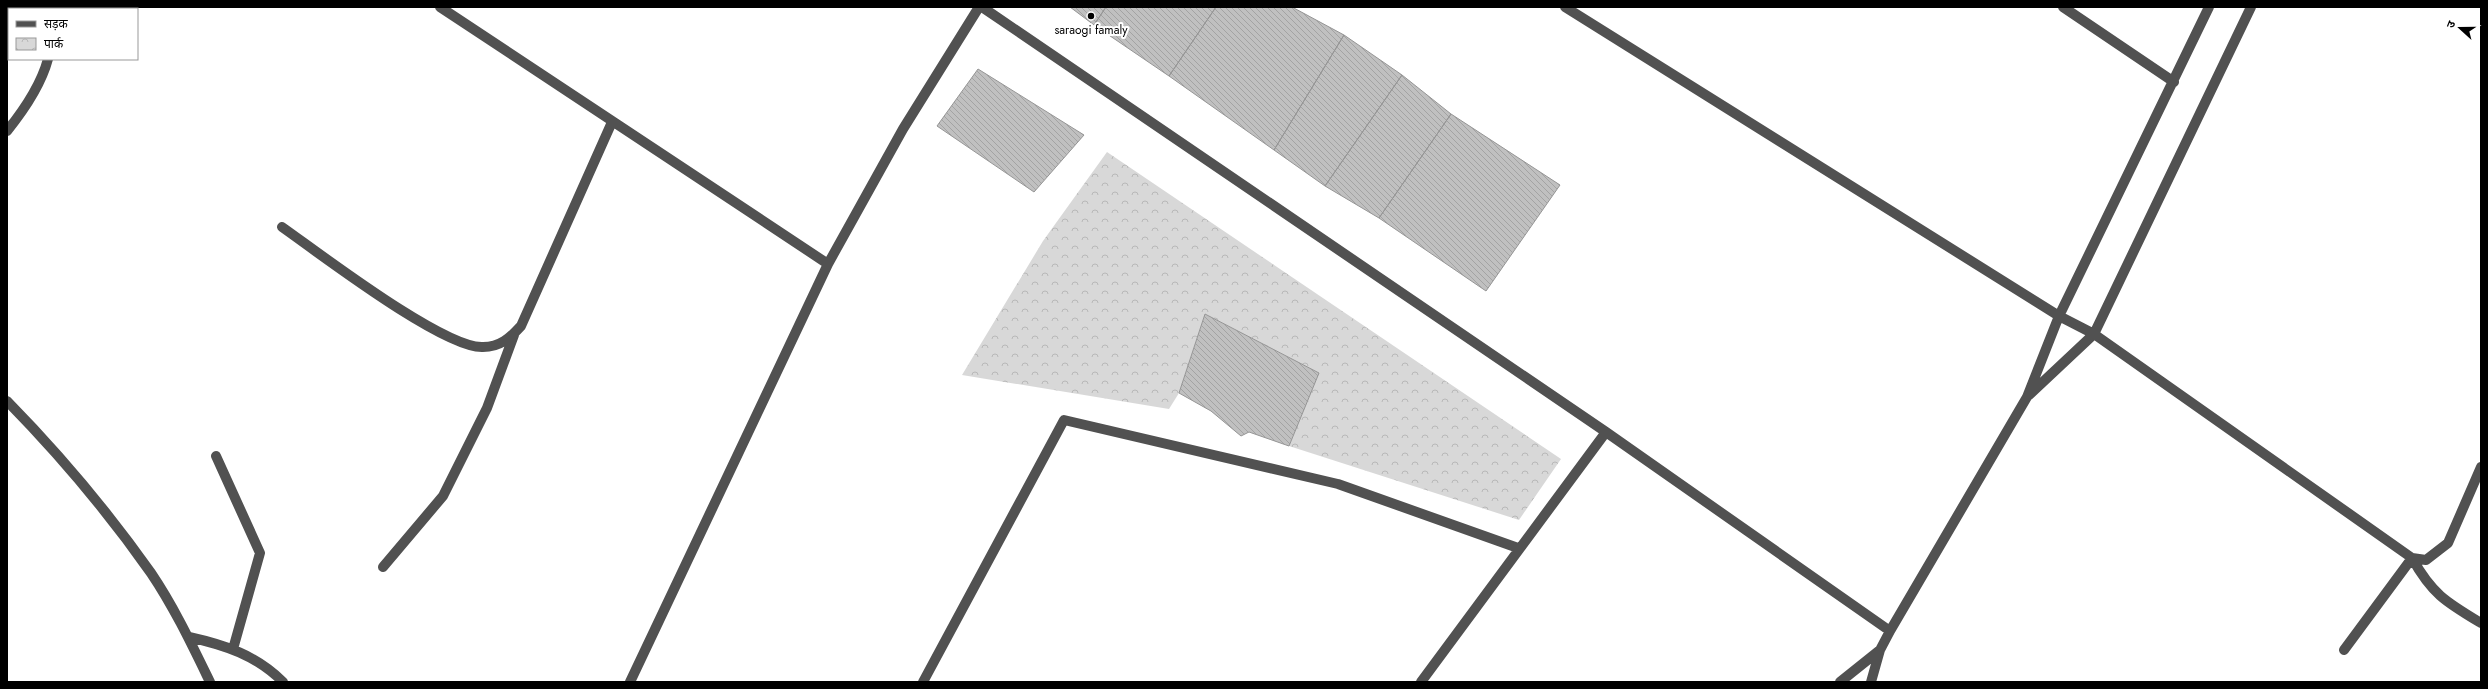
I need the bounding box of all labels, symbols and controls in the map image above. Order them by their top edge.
legend [8,8,138,60]
north arrow [2440,8,2480,48]
marker: saraogi famaly [1086,11,1096,21]
text: सड़क [44,15,69,33]
text: उ [2442,18,2459,30]
place label: saraogi famaly [1055,21,1128,39]
text: पार्क [44,35,64,53]

